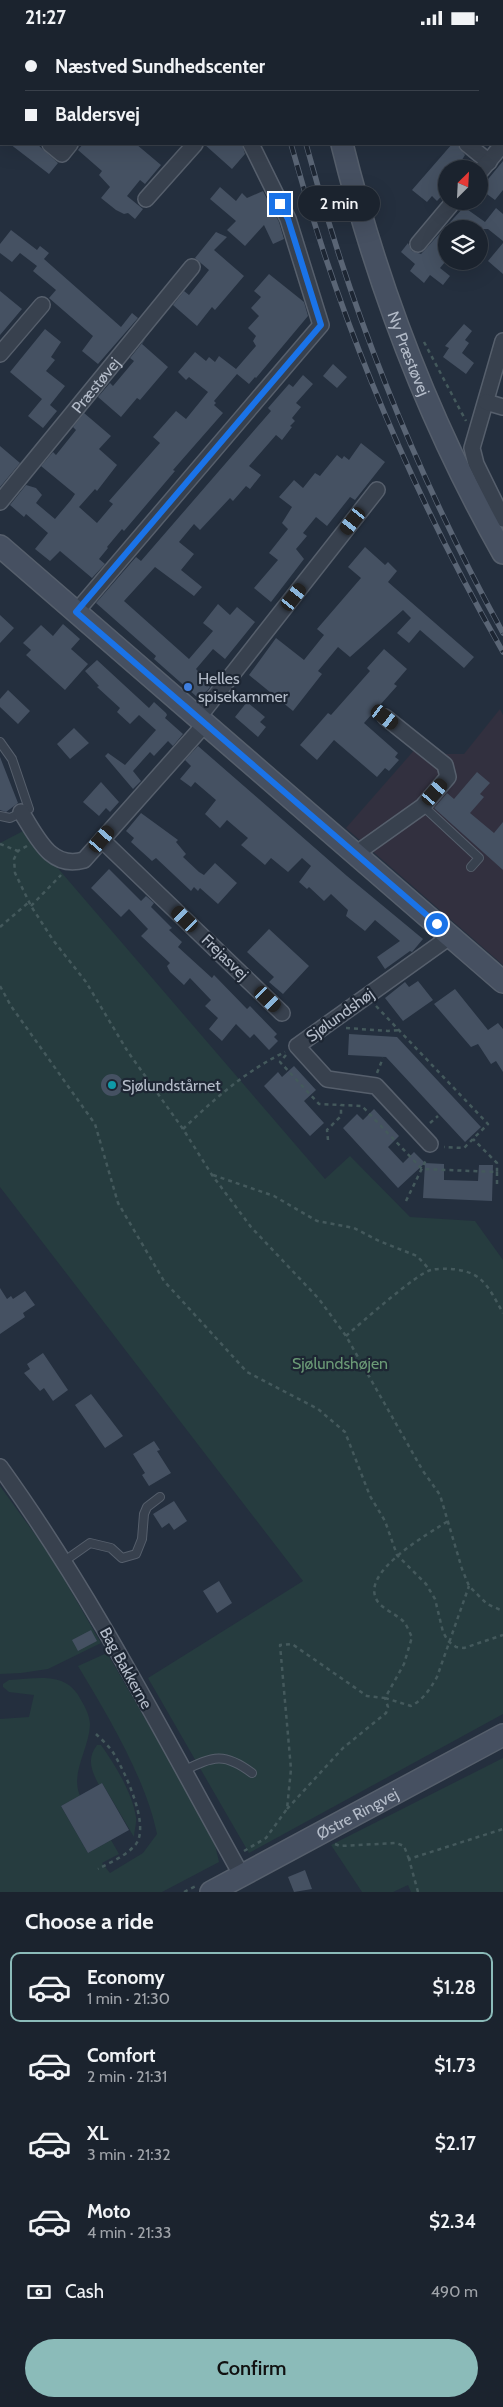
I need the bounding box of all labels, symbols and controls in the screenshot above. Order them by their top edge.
text: 21:27 [25,6,66,29]
text: Næstved Sundhedscenter [55,55,265,78]
text: Baldersvej [55,103,140,126]
north arrow [438,160,488,210]
map controls [438,160,488,270]
callout: 2 min [298,187,380,221]
route end [269,193,291,215]
text: 2 min [320,194,358,213]
button: layers [438,220,488,270]
street label: Ny Præstøvej [384,309,434,399]
street label: Præstøvej [67,353,124,417]
car [337,505,368,537]
car [278,581,309,613]
place label: Helles spisekammer [198,669,289,706]
marker: Helles spisekammer [182,681,194,693]
car [368,702,401,732]
car [419,776,450,808]
car [86,823,117,855]
car [168,903,201,935]
route start [426,913,448,935]
street label: Frejasvej [198,930,252,984]
car [251,983,284,1015]
street label: Sjølundshøj [302,984,378,1046]
place label: Sjølundstårnet [122,1076,221,1095]
marker: Sjølundstårnet [106,1079,118,1091]
park label: Sjølundshøjen [292,1354,388,1373]
street label: Bag Bakkerne [96,1624,156,1712]
street label: Østre Ringvej [313,1784,401,1843]
text: Choose a ride [25,1908,154,1935]
icon: car [27,1965,72,2010]
text: Economy [87,1966,165,1989]
text: $1.28 [433,1976,476,1999]
text: 1 min · 21:30 [87,1989,170,2008]
icon: car [27,2043,72,2088]
text: Comfort [87,2044,156,2067]
text: $1.73 [434,2054,476,2077]
text: 2 min · 21:31 [87,2067,167,2086]
icon: car [27,2121,72,2166]
text: XL [87,2122,108,2145]
text: $2.17 [435,2132,476,2155]
text: 3 min · 21:32 [87,2145,171,2164]
icon: car [27,2199,72,2244]
text: Moto [87,2200,131,2223]
text: $2.34 [429,2210,476,2233]
text: 4 min · 21:33 [87,2223,171,2242]
icon: cash [25,2278,53,2306]
text: Cash [65,2280,104,2303]
text: 490 m [431,2282,478,2301]
button: Confirm [25,2339,478,2397]

